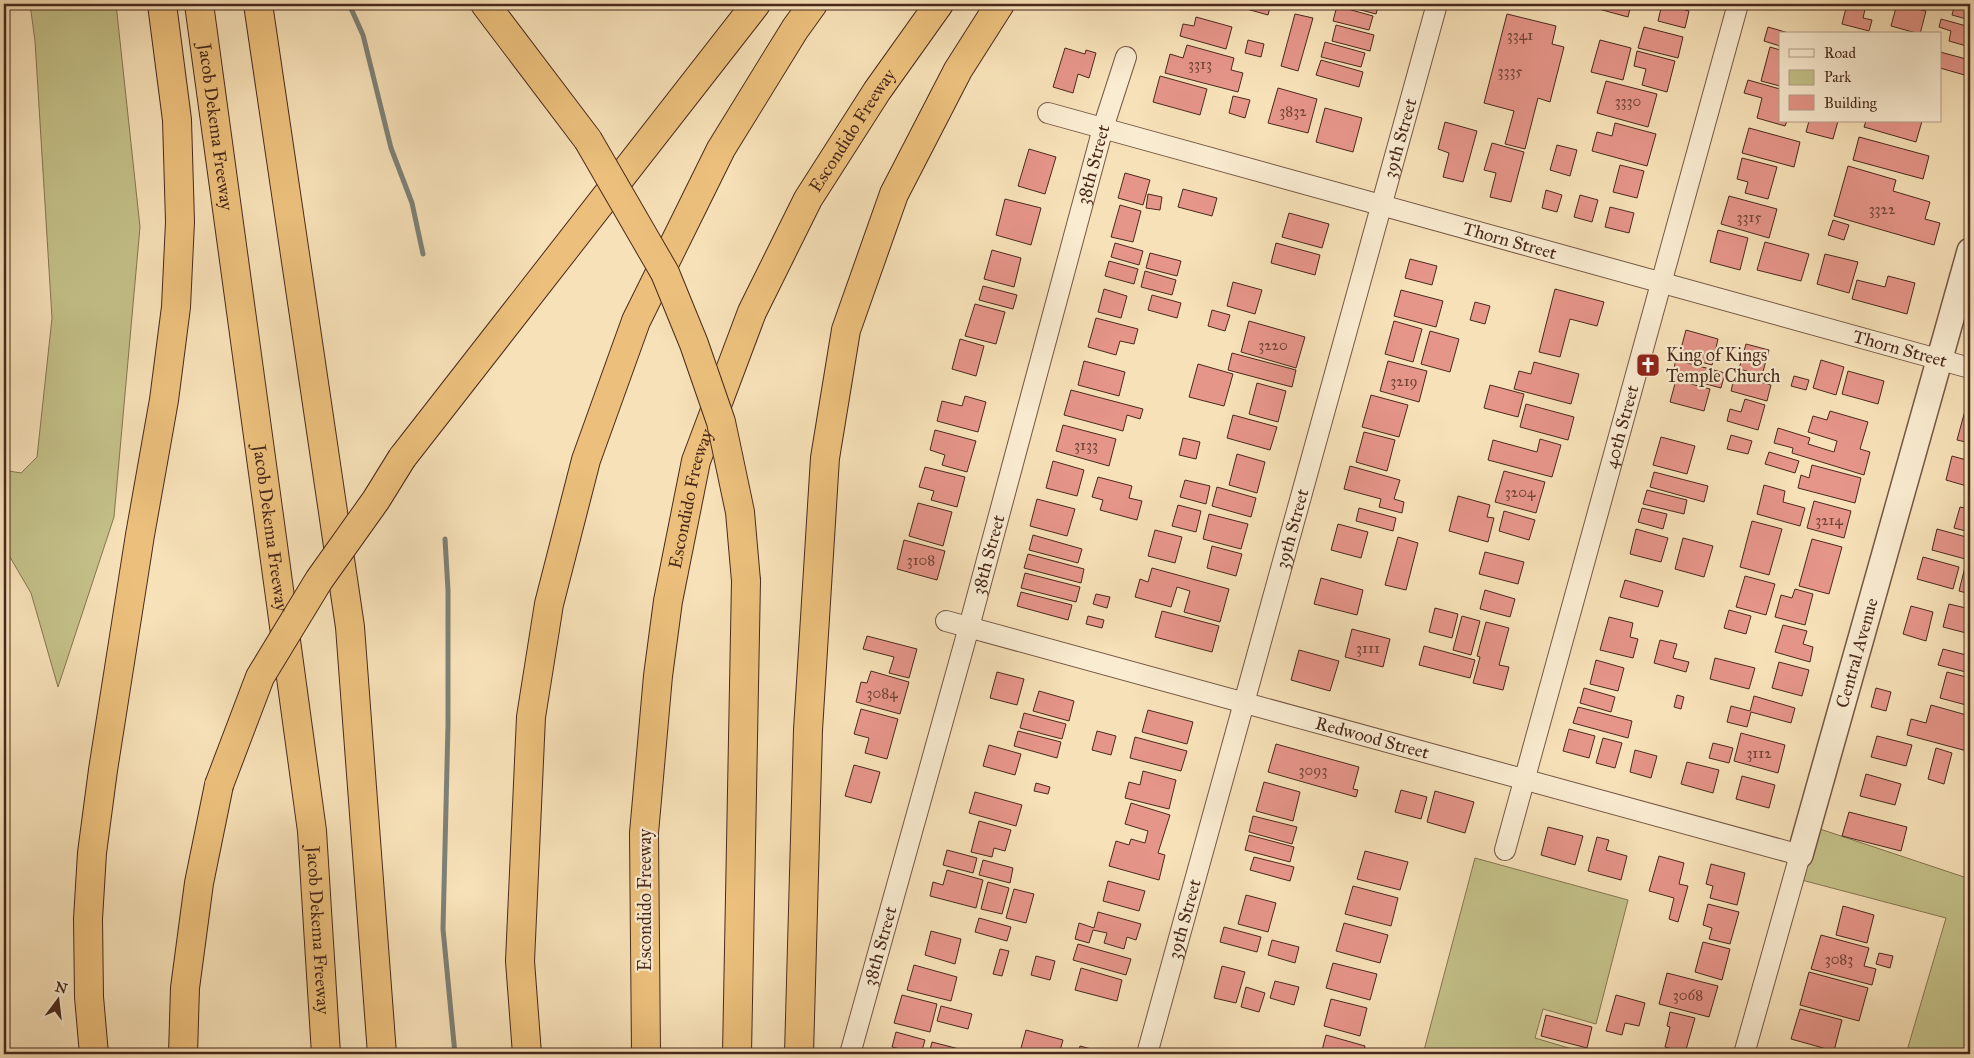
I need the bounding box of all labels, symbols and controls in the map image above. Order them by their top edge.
house number: 3341 [1507,26,1533,44]
legend [1779,32,1942,122]
street label: Jacob Dekema Freeway [192,40,238,212]
text: Road [1824,44,1856,62]
house number: 3313 [1188,55,1212,73]
house number: 3335 [1498,62,1523,80]
street label: Escondido Freeway [804,64,901,196]
text: Park [1824,68,1851,86]
house number: 3330 [1615,92,1641,110]
text: Building [1824,94,1878,112]
street label: 39th Street [1378,95,1422,181]
house number: 3832 [1279,102,1307,120]
street label: 38th Street [1072,122,1115,207]
house number: 3322 [1869,200,1896,218]
house number: 3315 [1737,208,1761,226]
street label: Thorn Street [1460,217,1560,264]
street label: Thorn Street [1851,325,1950,372]
house number: 3220 [1258,336,1288,354]
place label: King of Kings Temple Church [1666,344,1781,387]
church icon: King of Kings Temple Church [1635,352,1661,378]
house number: 3219 [1390,372,1418,390]
street label: 40th Street [1600,382,1644,471]
street label: Escondido Freeway [664,425,718,570]
house number: 3133 [1074,436,1098,454]
street label: Jacob Dekema Freeway [247,441,293,614]
house number: 3204 [1505,483,1536,501]
street label: 39th Street [1271,486,1314,571]
house number: 3214 [1815,511,1843,529]
street label: 38th Street [967,512,1010,597]
house number: 3108 [907,551,935,569]
street label: Central Avenue [1831,595,1883,710]
house number: 3111 [1356,639,1380,657]
house number: 3084 [866,684,898,702]
street label: Redwood Street [1313,712,1432,764]
house number: 3112 [1746,744,1772,762]
house number: 3093 [1299,761,1327,779]
street label: Escondido Freeway [634,828,656,971]
street label: Jacob Dekema Freeway [301,843,335,1015]
street label: 39th Street [1163,876,1206,961]
street label: 38th Street [858,903,902,988]
house number: 3083 [1825,950,1853,968]
north arrow [32,976,82,1026]
text: N [53,978,69,998]
house number: 3068 [1673,986,1703,1004]

